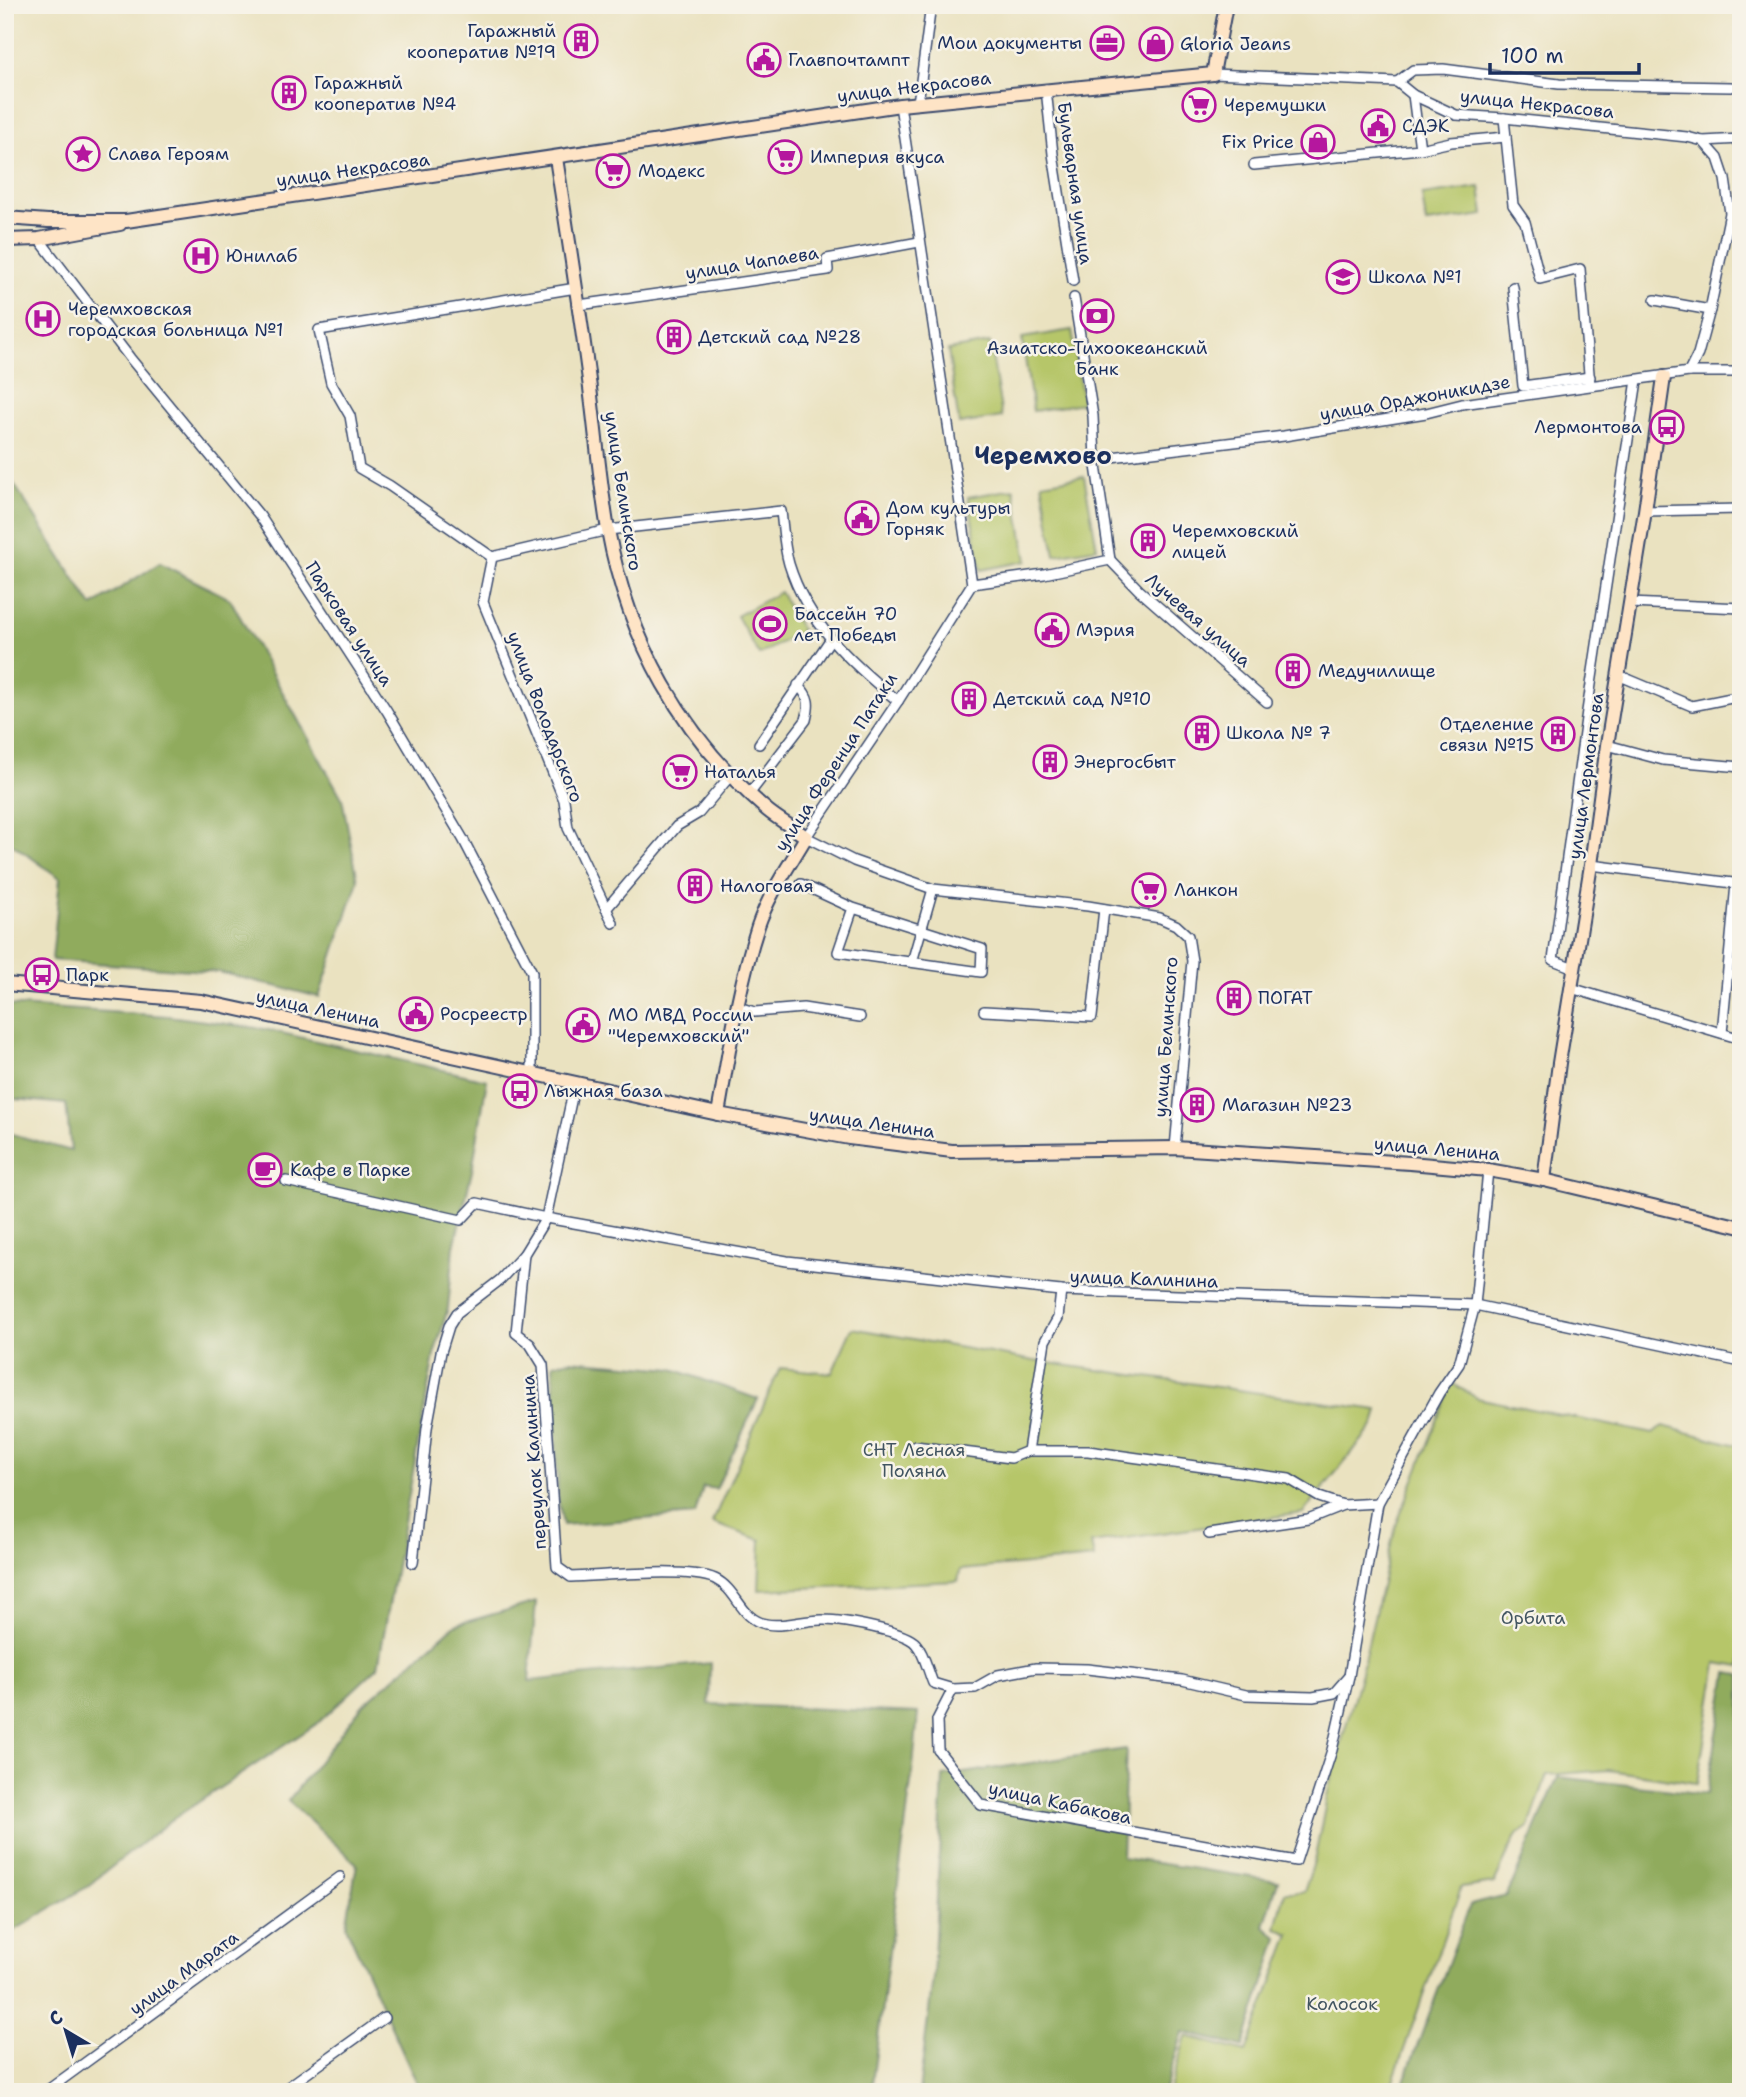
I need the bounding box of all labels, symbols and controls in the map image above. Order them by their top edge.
place label: Гаражный кооператив №19 [407,19,556,64]
building icon: Гаражный кооператив №19 [562,22,600,60]
office icon: Мои документы [1088,24,1126,62]
shop icon: Gloria Jeans [1137,25,1175,63]
place label: Мои документы [937,31,1082,55]
place label: Gloria Jeans [1180,32,1291,56]
scale bar [1490,32,1639,76]
public building icon: Главпочтампт [745,41,783,79]
text: 100 m [1501,42,1564,70]
place label: Главпочтампт [788,48,911,72]
street label: улица Некрасова [836,66,992,108]
place label: Гаражный кооператив №4 [314,71,456,116]
building icon: Гаражный кооператив №4 [270,74,308,112]
street label: улица Некрасова [1459,84,1615,124]
supermarket icon: Черемушки [1180,86,1218,124]
place label: Черемушки [1224,93,1327,117]
street label: Бульварная улица [1052,100,1098,266]
public building icon: СДЭК [1359,107,1397,145]
place label: СДЭК [1402,114,1450,138]
shop icon: Fix Price [1299,123,1337,161]
place label: Fix Price [1222,130,1294,154]
place icon: Слава Героям [64,135,102,173]
supermarket icon: Империя вкуса [766,138,804,176]
place label: Слава Героям [108,142,229,166]
place label: Империя вкуса [810,145,945,169]
street label: улица Некрасова [275,147,431,193]
supermarket icon: Модекс [594,152,632,190]
place label: Модекс [638,159,705,183]
hospital icon: Юнилаб [182,237,220,275]
street label: улица Чапаева [684,241,820,285]
place label: Юнилаб [226,244,298,268]
school or university icon: Школа №1 [1324,258,1362,296]
place label: Школа №1 [1368,265,1462,289]
place label: Черемховская городская больница №1 [68,297,284,342]
bank icon: Азиатско-Тихоокеанский Банк [1078,297,1116,335]
hospital icon: Черемховская городская больница №1 [24,300,62,338]
building icon: Детский сад №28 [655,318,693,356]
place label: Детский сад №28 [698,325,861,349]
place label: Азиатско-Тихоокеанский Банк [986,336,1208,381]
street label: улица Орджоникидзе [1318,369,1512,427]
bus stop icon: Лермонтова [1648,408,1686,446]
street label: улица Белинского [599,410,647,572]
place label: Лермонтова [1534,415,1642,439]
district label: Черемхово [974,440,1112,472]
place label: Дом культуры Горняк [886,496,1011,541]
public building icon: Дом культуры Горняк [843,499,881,537]
place label: Черемховский лицей [1172,519,1299,564]
building icon: Черемховский лицей [1129,522,1167,560]
street label: Парковая улица [300,557,398,691]
street label: Лучевая улица [1140,567,1256,673]
place label: Бассейн 70 лет Победы [794,602,897,647]
sports icon: Бассейн 70 лет Победы [751,605,789,643]
public building icon: Мэрия [1033,611,1071,649]
place label: Мэрия [1076,618,1135,642]
street label: улица Володарского [501,628,589,806]
building icon: Медучилище [1274,652,1312,690]
place label: Медучилище [1318,659,1436,683]
street label: улица Ференца Патаки [769,668,903,856]
building icon: Детский сад №10 [950,680,988,718]
place label: Детский сад №10 [993,687,1151,711]
street label: улица Лермонтова [1562,691,1610,861]
place label: Отделение связи №15 [1439,712,1534,757]
building icon: Школа № 7 [1183,714,1221,752]
building icon: Отделение связи №15 [1539,715,1577,753]
place label: Школа № 7 [1226,721,1331,745]
building icon: Энергосбыт [1031,743,1069,781]
place label: Энергосбыт [1074,750,1177,774]
supermarket icon: Наталья [661,753,699,791]
place label: Наталья [704,760,776,784]
building icon: Налоговая [676,867,714,905]
supermarket icon: Ланкон [1130,871,1168,909]
place label: Налоговая [720,874,814,898]
place label: Ланкон [1174,878,1238,902]
bus stop icon: Парк [23,956,61,994]
street label: улица Белинского [1148,956,1184,1118]
place label: Парк [66,963,109,987]
building icon: ПОГАТ [1215,979,1253,1017]
street label: улица Ленина [254,984,382,1034]
place label: ПОГАТ [1258,986,1313,1010]
public building icon: Росреестр [397,995,435,1033]
place label: Росреестр [440,1002,528,1026]
place label: МО МВД России "Черемховский" [608,1003,754,1048]
public building icon: МО МВД России "Черемховский" [564,1006,602,1044]
bus stop icon: Лыжная база [501,1072,539,1110]
place label: Лыжная база [544,1079,663,1103]
building icon: Магазин №23 [1178,1086,1216,1124]
place label: Магазин №23 [1222,1093,1352,1117]
street label: улица Ленина [808,1102,936,1144]
street label: улица Ленина [1373,1132,1501,1166]
cafe icon: Кафе в Парке [246,1151,284,1189]
place label: Кафе в Парке [290,1158,411,1182]
street label: улица Калинина [1069,1264,1219,1294]
street label: переулок Калинина [516,1374,552,1550]
park label: СНТ Лесная Поляна [863,1438,965,1483]
park label: Орбита [1501,1606,1565,1630]
street label: улица Кабакова [986,1776,1134,1830]
street label: улица Марата [125,1925,243,2021]
park label: Колосок [1306,1992,1378,2016]
north arrow [32,1996,102,2066]
text: С [44,2005,68,2031]

